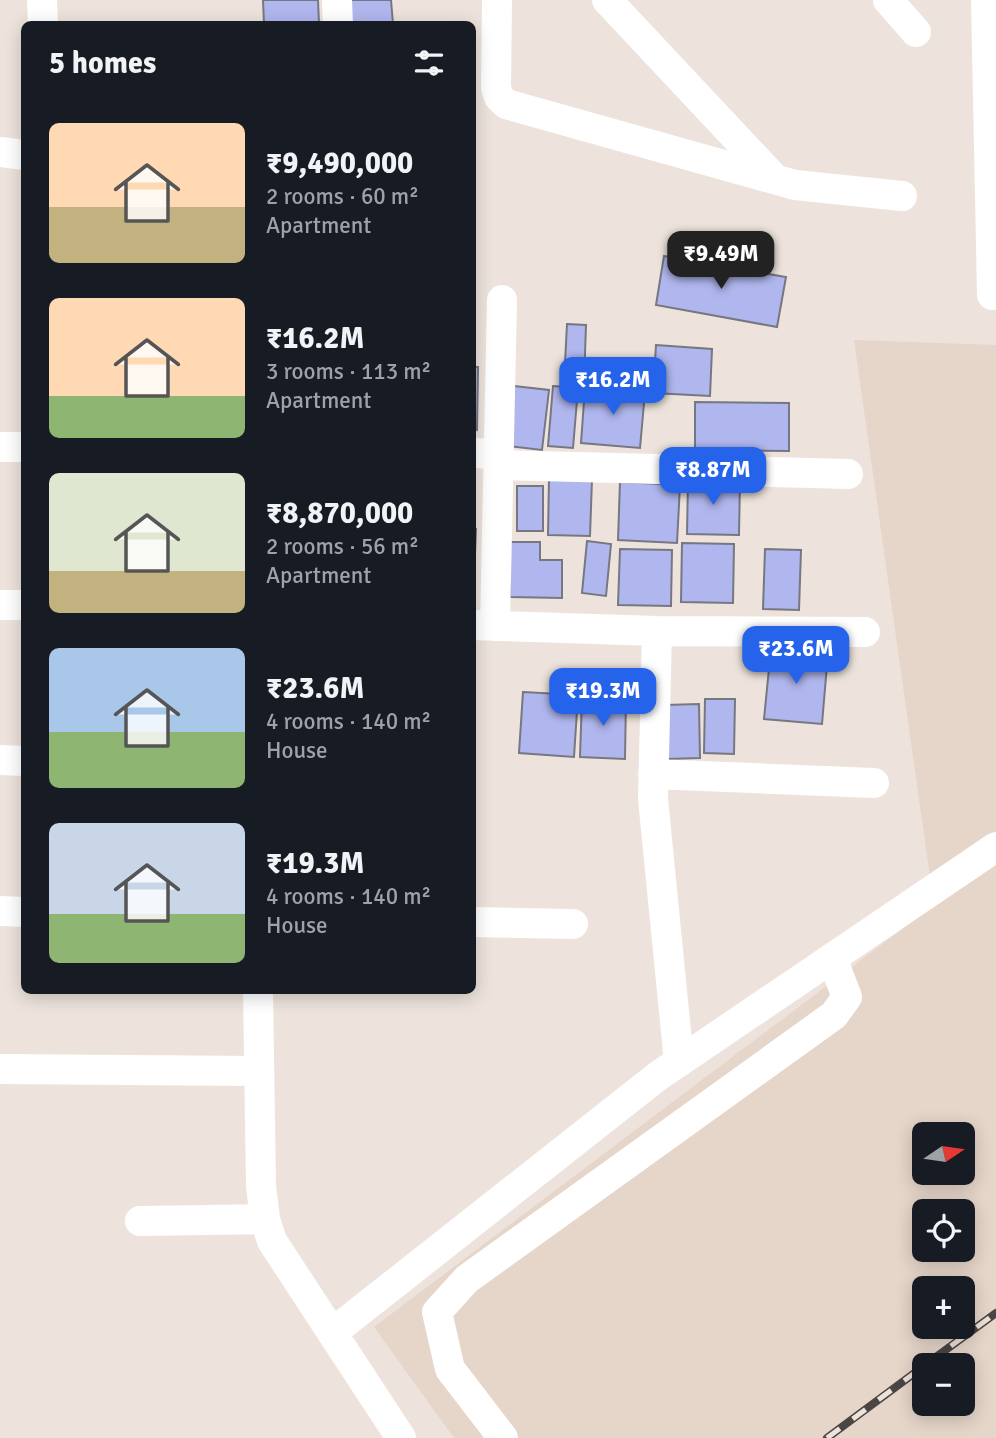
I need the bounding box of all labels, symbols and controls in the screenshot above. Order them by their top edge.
icon: filters [410,44,448,82]
text: 5 homes [49,45,156,82]
text: ₹9,490,000 [266,145,413,182]
icon: home [105,151,189,235]
text: 2 rooms · 60 m² [266,182,419,211]
text: Apartment [266,211,371,240]
pin: ₹9.49M [664,232,778,291]
text: ₹9.49M [683,239,759,268]
text: ₹16.2M [266,320,364,357]
icon: home [105,326,189,410]
text: 3 rooms · 113 m² [266,357,431,386]
pin: ₹16.2M [556,358,670,417]
text: ₹16.2M [575,365,651,394]
text: Apartment [266,386,371,415]
pin: ₹8.87M [656,448,770,507]
text: ₹8.87M [675,455,751,484]
text: ₹8,870,000 [266,495,413,532]
icon: home [105,501,189,585]
text: 2 rooms · 56 m² [266,532,419,561]
text: Apartment [266,561,371,590]
pin: ₹23.6M [739,626,853,686]
text: ₹23.6M [758,634,834,663]
pin: ₹19.3M [546,668,660,728]
text: ₹23.6M [266,670,364,707]
icon: home [105,676,189,760]
text: ₹19.3M [565,676,641,705]
text: 4 rooms · 140 m² [266,707,431,736]
text: House [266,736,328,765]
text: ₹19.3M [266,845,364,882]
icon: home [105,851,189,935]
text: 4 rooms · 140 m² [266,882,431,911]
text: House [266,911,328,940]
north arrow [912,1122,975,1185]
map controls [912,1122,975,1416]
button: locate [912,1199,975,1262]
button: + [912,1276,975,1339]
button: − [912,1353,975,1416]

